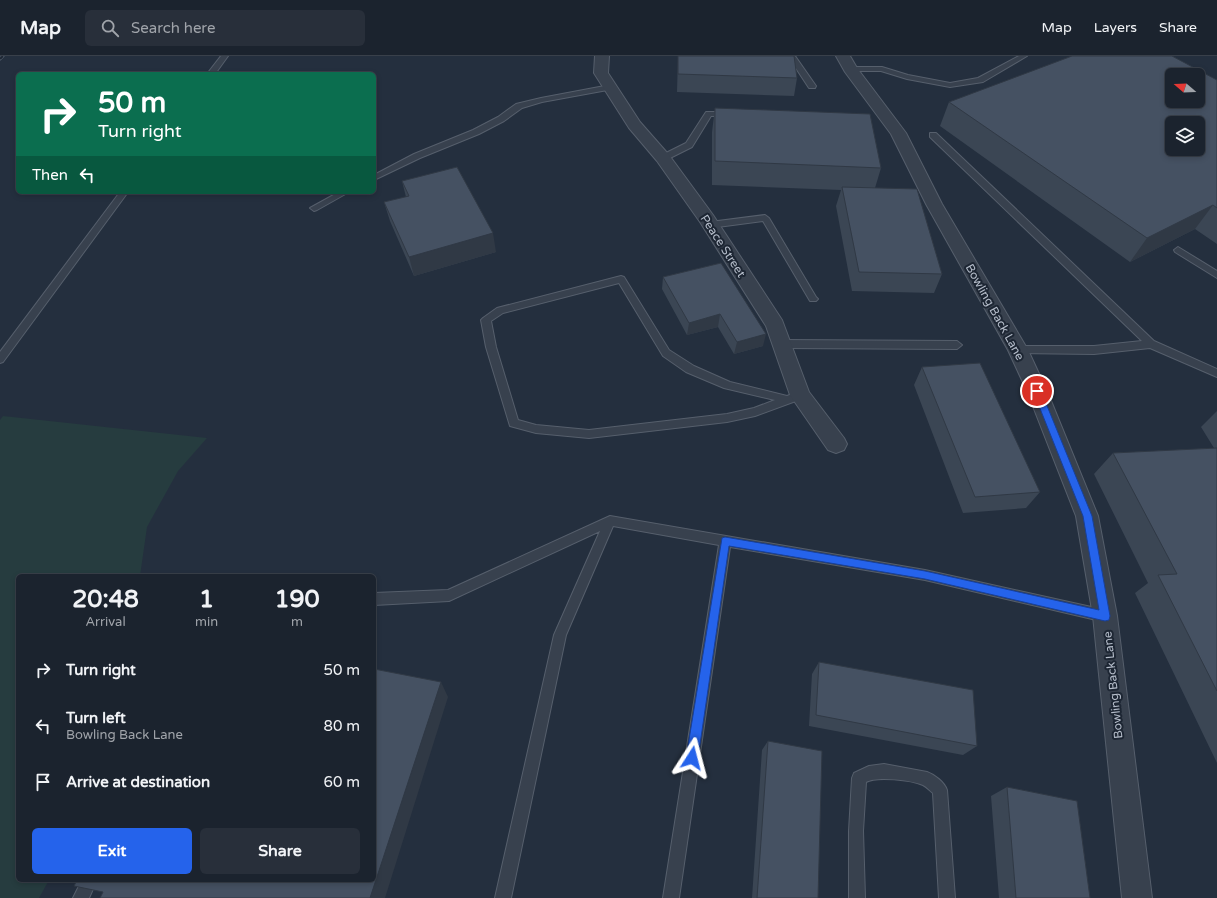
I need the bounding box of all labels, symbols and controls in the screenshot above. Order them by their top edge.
search box [85,10,365,46]
text: Map [20,17,61,39]
icon: search [99,17,121,39]
text: Search here [131,19,215,37]
text: Map [1042,19,1072,36]
text: Layers [1094,19,1137,36]
text: Share [1159,19,1197,36]
north arrow [1165,68,1205,108]
map controls [1165,68,1205,156]
text: 50 m [98,86,166,120]
icon: right [32,88,84,140]
button: layers [1165,116,1205,156]
text: Turn right [98,120,182,142]
icon: left [76,164,98,186]
text: Then [32,166,68,184]
street label: Peace Street [698,212,749,280]
street label: Bowling Back Lane [963,261,1027,363]
pin [1020,374,1054,408]
icon: arrive [1026,380,1048,402]
text: 20:48 [72,585,139,614]
text: 1 [199,585,214,614]
text: 190 [274,585,320,614]
text: Arrival [85,614,126,630]
text: min [195,614,218,630]
text: m [291,614,303,630]
street label: Bowling Back Lane [1100,630,1126,739]
icon: right [32,659,54,681]
text: Turn right [66,661,136,679]
text: 50 m [323,661,360,679]
text: Turn left [66,709,126,727]
icon: left [32,715,54,737]
text: 80 m [323,717,360,735]
text: Bowling Back Lane [66,727,183,743]
position arrow [671,737,713,779]
icon: arrive [32,771,54,793]
text: Arrive at destination [66,773,210,791]
text: 60 m [323,773,360,791]
button: Exit [32,828,192,874]
button: Share [200,828,360,874]

